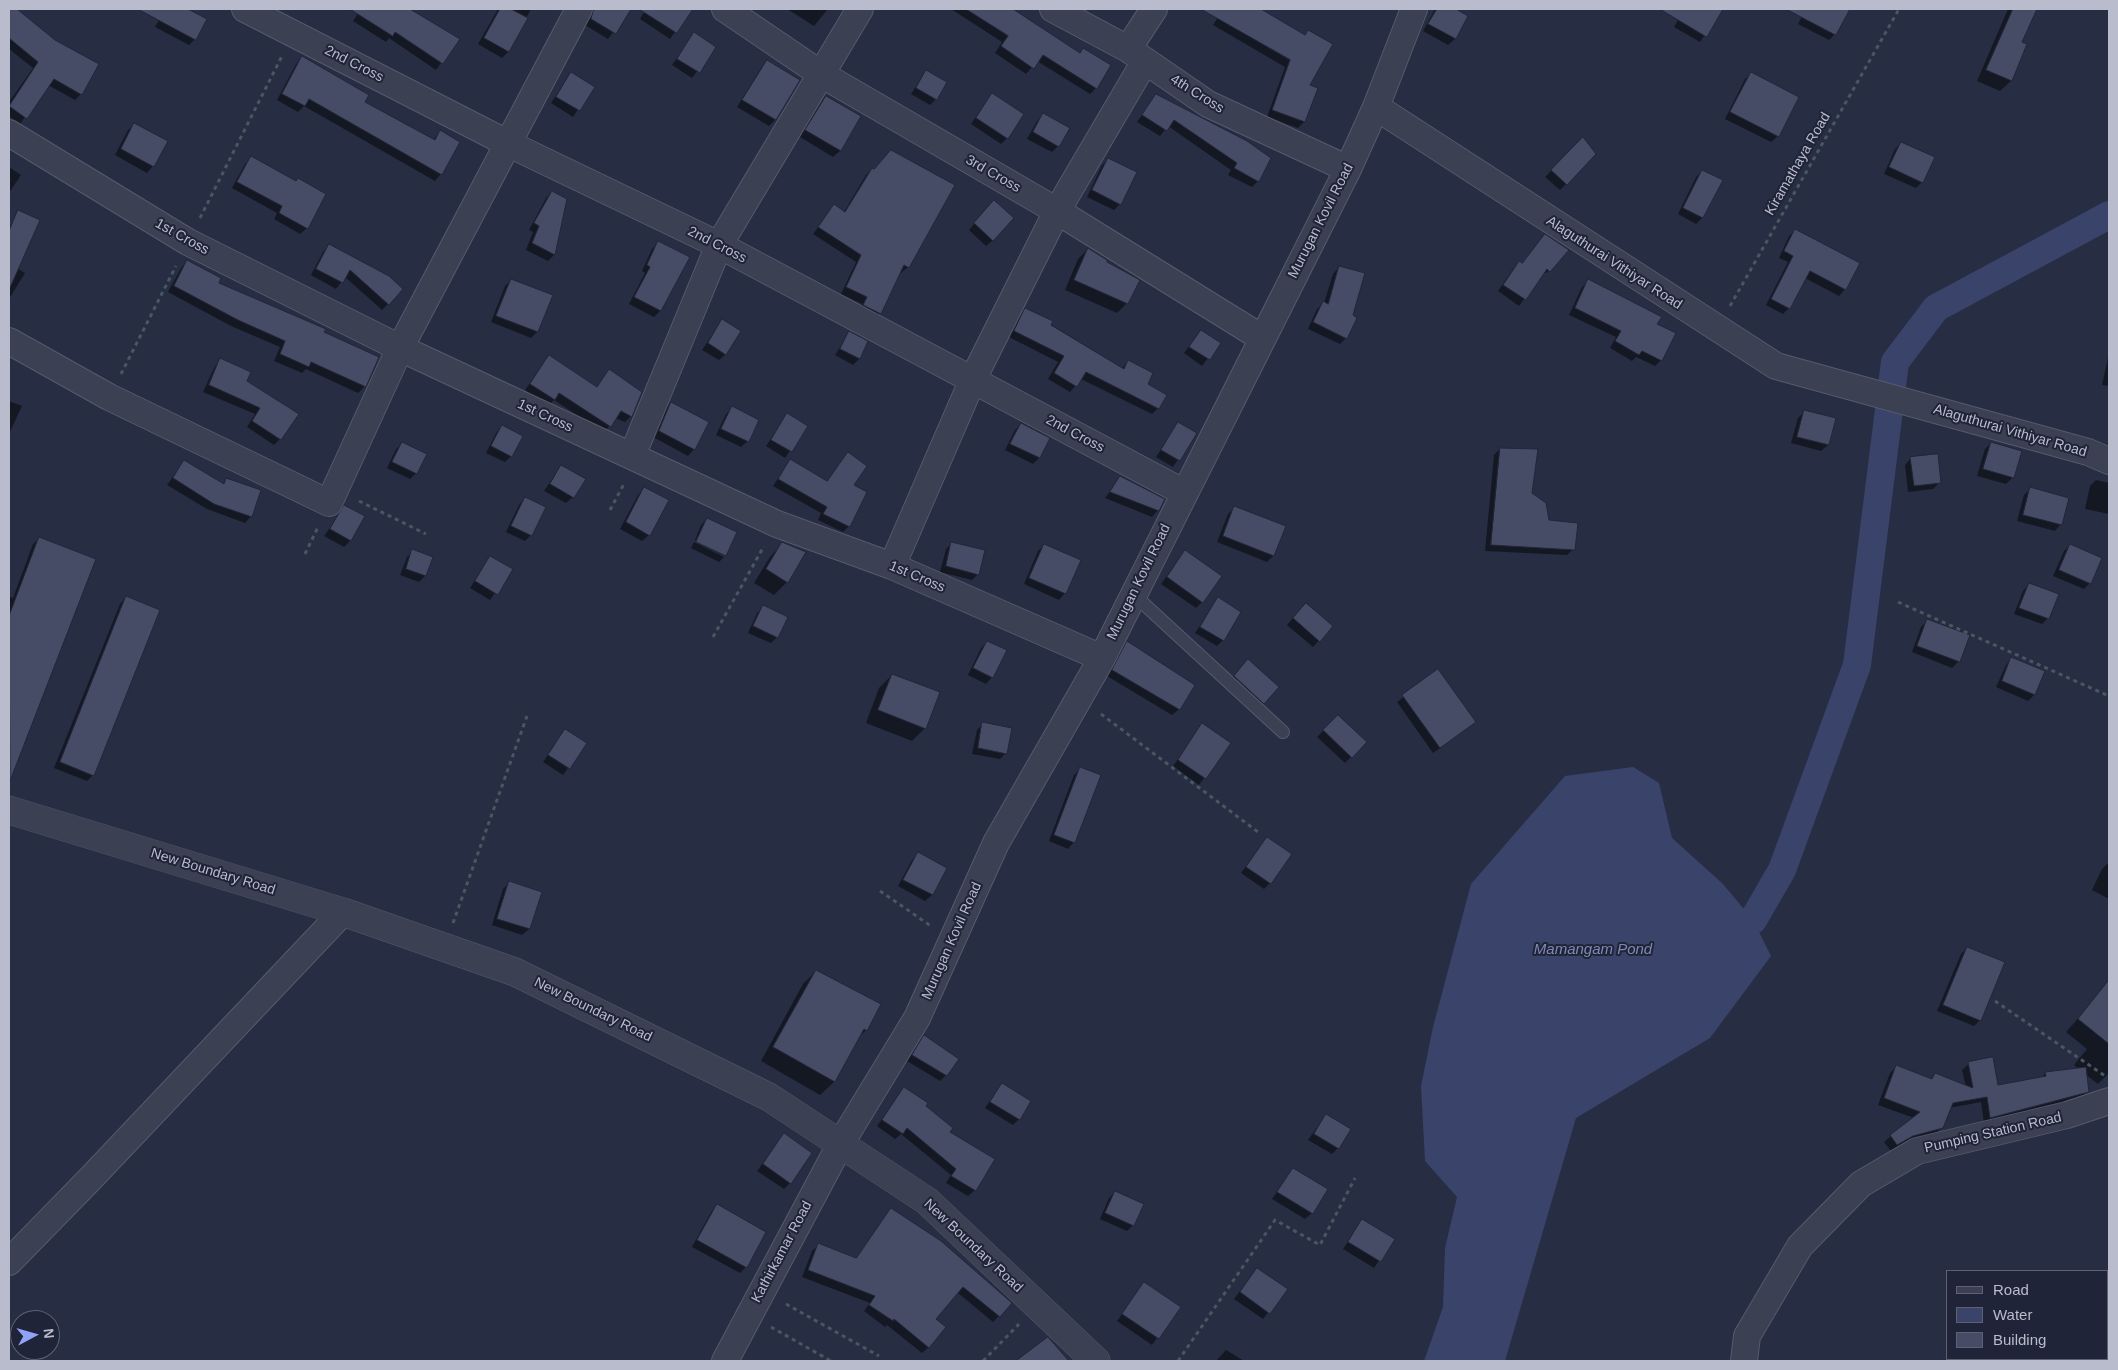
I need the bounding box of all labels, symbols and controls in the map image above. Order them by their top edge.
street label: 2nd Cross [322,42,386,86]
street label: 4th Cross [1167,71,1227,117]
street label: Kiramathaya Road [1762,110,1834,218]
street label: 3rd Cross [963,152,1023,196]
street label: Murugan Kovil Road [1285,161,1357,281]
street label: Alaguthurai Vithiyar Road [1543,213,1685,313]
street label: 1st Cross [152,215,212,259]
street label: 2nd Cross [685,223,749,267]
street label: 1st Cross [515,396,575,436]
street label: Alaguthurai Vithiyar Road [1932,401,2088,461]
street label: 2nd Cross [1043,412,1107,456]
street label: Murugan Kovil Road [1104,521,1174,643]
street label: 1st Cross [887,558,947,596]
street label: New Boundary Road [149,845,277,899]
street label: Murugan Kovil Road [919,880,985,1002]
water label: Mamangam Pond [1534,941,1652,959]
street label: New Boundary Road [531,974,655,1046]
street label: Pumping Station Road [1923,1109,2063,1157]
street label: New Boundary Road [920,1196,1026,1296]
street label: Kathirkamar Road [748,1198,816,1306]
legend [1946,1270,2108,1360]
text: Road [1993,1281,2029,1298]
text: Water [1993,1306,2032,1323]
north arrow [10,1310,60,1360]
text: N [40,1328,57,1339]
text: Building [1993,1331,2046,1348]

